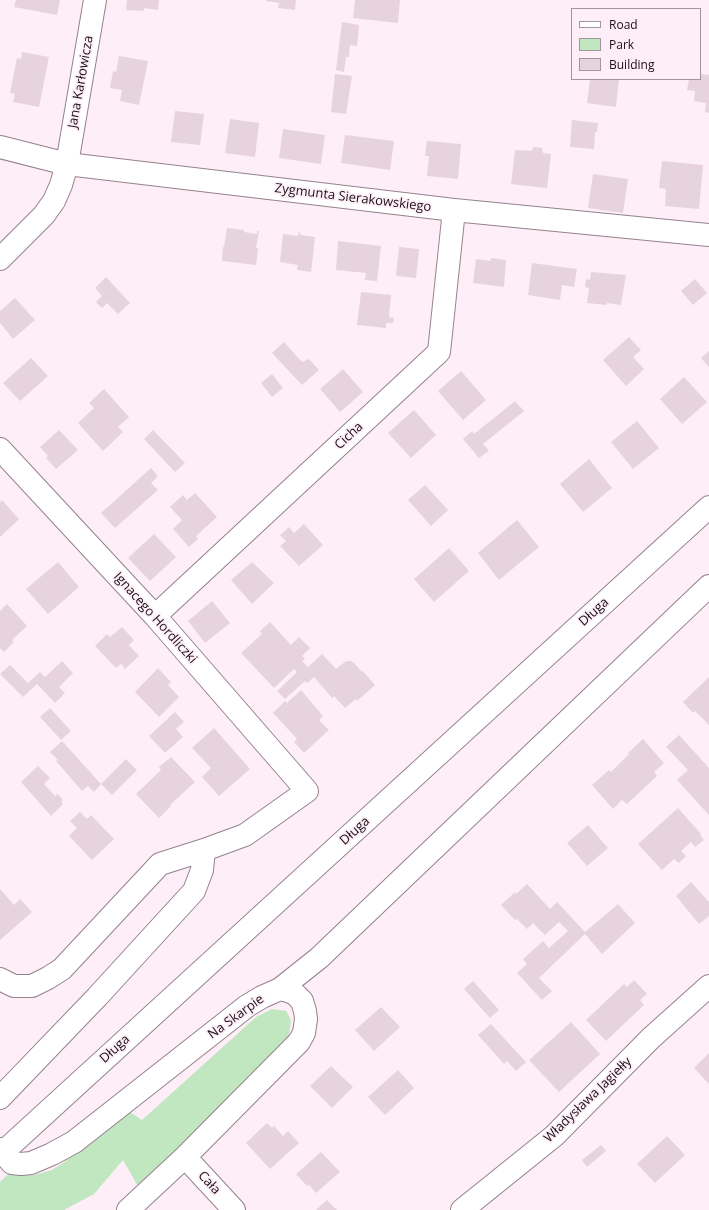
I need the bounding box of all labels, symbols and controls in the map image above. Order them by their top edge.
legend [571,8,701,80]
text: Road [609,16,638,33]
street label: Jana Karłowicza [65,34,97,130]
text: Park [609,36,634,53]
text: Building [609,56,654,73]
street label: Zygmunta Sierakowskiego [274,181,432,215]
street label: Cicha [332,419,366,453]
street label: Ignacego Hordliczki [110,569,200,667]
street label: Długa [576,595,612,629]
street label: Długa [337,814,373,848]
street label: Na Skarpie [205,991,267,1043]
street label: Długa [97,1032,133,1066]
street label: Władysława Jagiełły [541,1054,635,1146]
street label: Cała [194,1168,224,1198]

